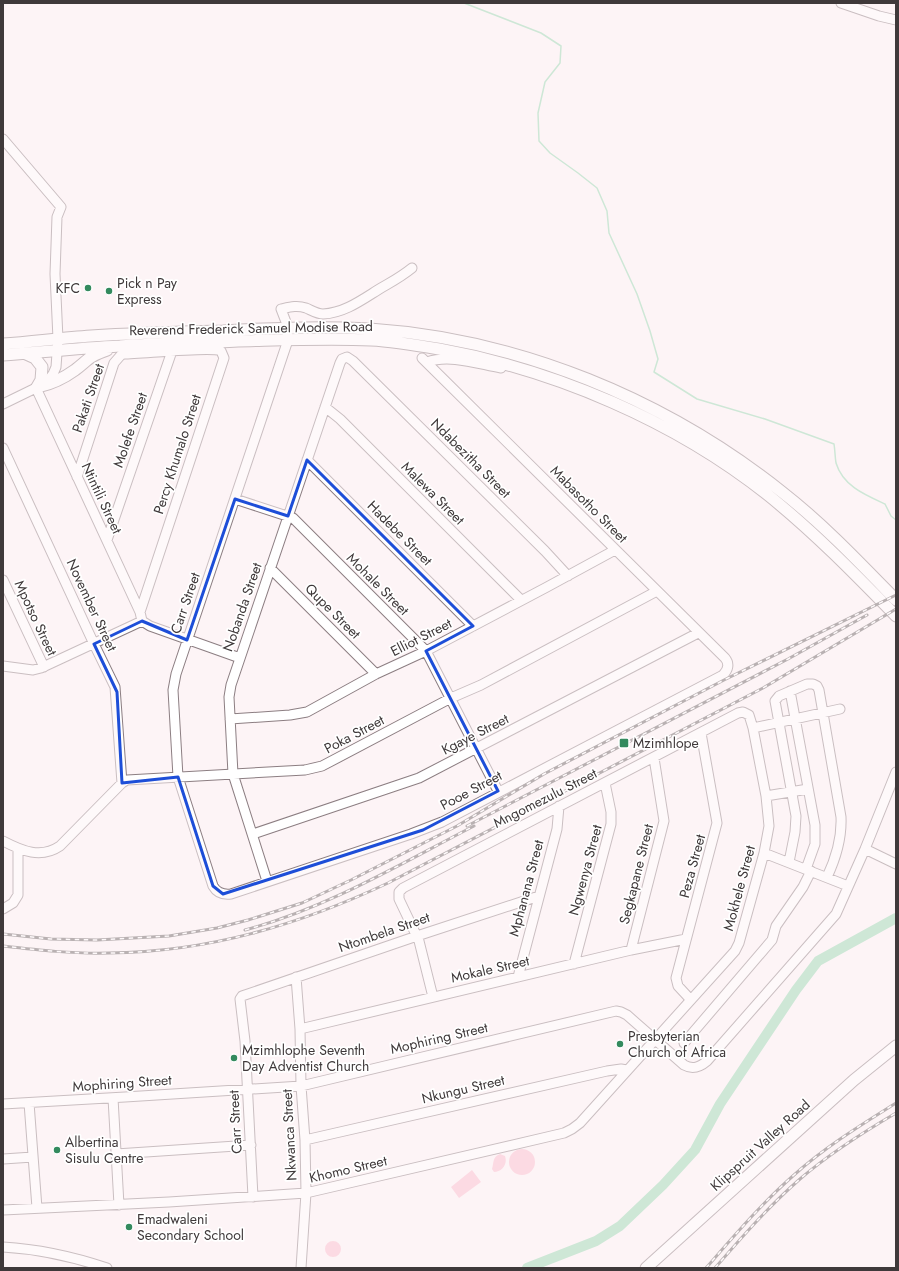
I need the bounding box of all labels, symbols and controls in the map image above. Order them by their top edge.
place label: Pick n Pay Express [117,273,178,309]
place label: KFC [56,278,80,298]
marker: KFC [83,283,93,293]
marker: Pick n Pay Express [104,286,114,296]
street label: Reverend Frederick Samuel Modise Road [129,316,373,340]
street label: Pakati Street [67,360,109,435]
street label: Molefe Street [108,389,152,470]
street label: Percy Khumalo Street [148,391,206,516]
street label: Ndabezitha Street [427,414,516,503]
street label: Malewa Street [397,457,470,530]
street label: Ntintili Street [77,459,128,538]
street label: Mabasotho Street [546,461,633,548]
street label: Hadebe Street [363,496,437,570]
street label: Mohale Street [342,548,414,620]
street label: November Street [62,555,122,655]
street label: Nobanda Street [217,559,267,654]
street label: Carr Street [165,569,205,636]
street label: Mpotso Street [10,577,62,660]
street label: Qupe Street [301,579,366,644]
street label: Elliot Street [387,613,456,661]
street label: Kgaye Street [438,708,513,759]
street label: Poka Street [320,710,388,758]
place label: Mzimhlope [633,733,699,753]
marker: Mzimhlope [618,737,630,749]
street label: Mngomezulu Street [490,763,601,833]
street label: Pooe Street [437,765,506,815]
street label: Segkapane Street [614,821,658,926]
street label: Ngwenya Street [563,822,607,918]
street label: Peza Street [674,831,710,900]
street label: Mphanana Street [504,837,549,938]
street label: Mokhele Street [718,842,760,933]
street label: Ntombela Street [336,907,433,957]
street label: Mokale Street [449,950,532,988]
street label: Mophiring Street [388,1017,490,1059]
place label: Presbyterian Church of Africa [628,1026,726,1062]
marker: Presbyterian Church of Africa [615,1039,625,1049]
place label: Mzimhlophe Seventh Day Adventist Church [242,1040,369,1076]
marker: Mzimhlophe Seventh Day Adventist Church [229,1053,239,1063]
street label: Mophiring Street [72,1070,173,1096]
street label: Nkungu Street [420,1070,507,1108]
street label: Nkwanca Street [277,1088,301,1181]
street label: Carr Street [223,1089,247,1154]
street label: Klipspruit Valley Road [706,1095,814,1195]
place label: Albertina Sisulu Centre [65,1132,143,1168]
marker: Albertina Sisulu Centre [52,1145,62,1155]
street label: Khomo Street [307,1150,389,1188]
place label: Emadwaleni Secondary School [137,1209,244,1245]
marker: Emadwaleni Secondary School [124,1222,134,1232]

